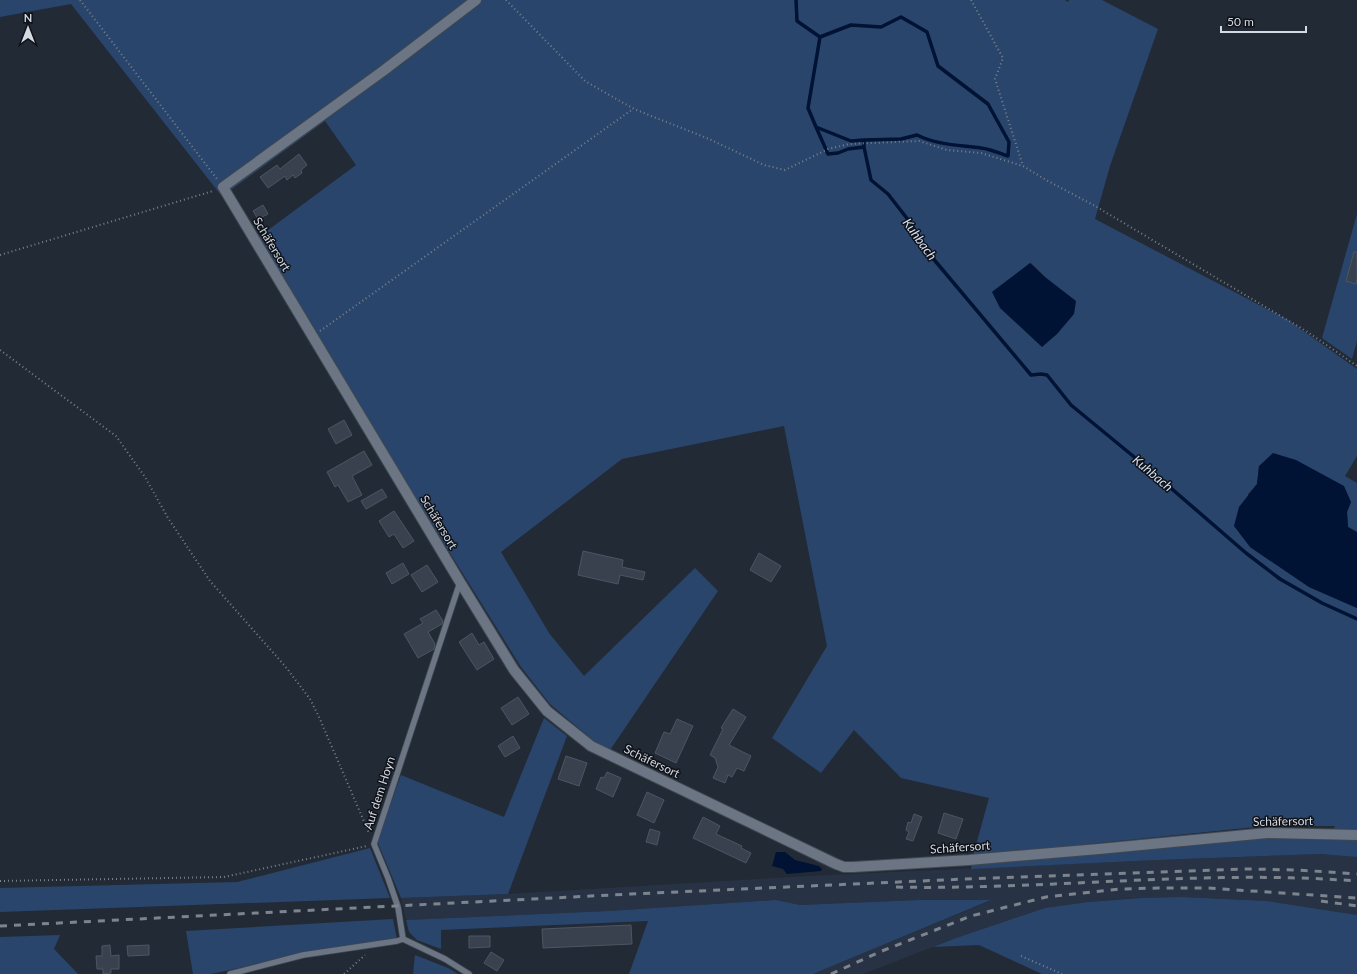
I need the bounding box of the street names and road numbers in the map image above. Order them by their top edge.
street label: Schäfersort [250,214,294,274]
street label: Schäfersort [417,492,461,552]
street label: Schäfersort [622,741,683,781]
street label: Auf dem Hoyn [360,754,398,832]
street label: Schäfersort [1253,813,1314,829]
street label: Schäfersort [929,837,991,857]

